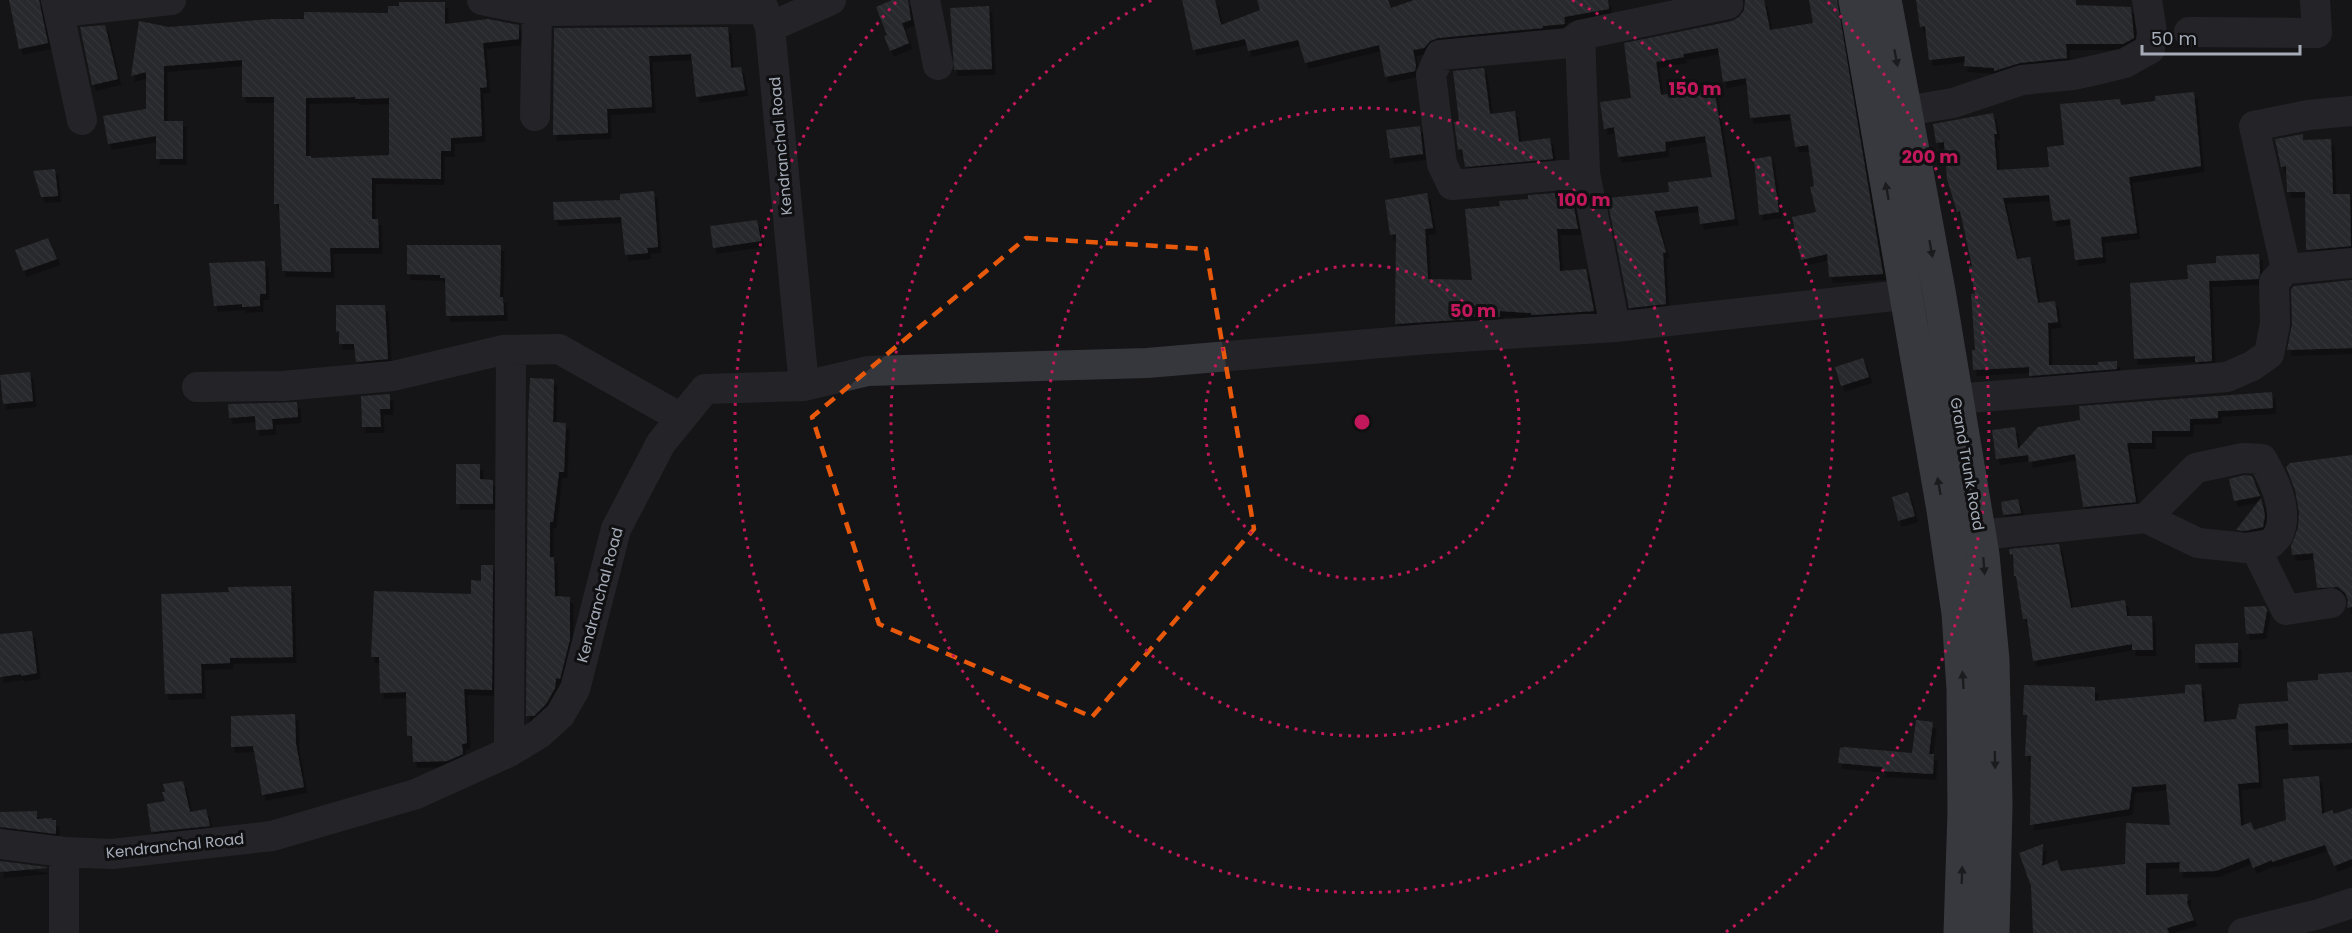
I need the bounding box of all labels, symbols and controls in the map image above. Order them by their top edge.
scale bar [2142,18,2300,56]
text: 50 m [2151,26,2197,51]
one-way arrow [1892,48,1901,67]
street label: Kendranchal Road [764,76,797,216]
text: 150 m [1668,76,1722,101]
text: 200 m [1902,144,1958,169]
one-way arrow [1883,181,1892,200]
text: 100 m [1557,187,1611,212]
one-way arrow [1927,240,1936,259]
text: 50 m [1450,298,1496,323]
street label: Grand Trunk Road [1945,396,1990,532]
centre of rings [1352,412,1372,432]
one-way arrow [1934,476,1943,495]
street label: Kendranchal Road [571,525,628,665]
one-way arrow [1979,556,1989,575]
one-way arrow [1958,670,1967,689]
one-way arrow [1990,751,2000,770]
street label: Kendranchal Road [105,828,245,863]
one-way arrow [1958,865,1967,884]

